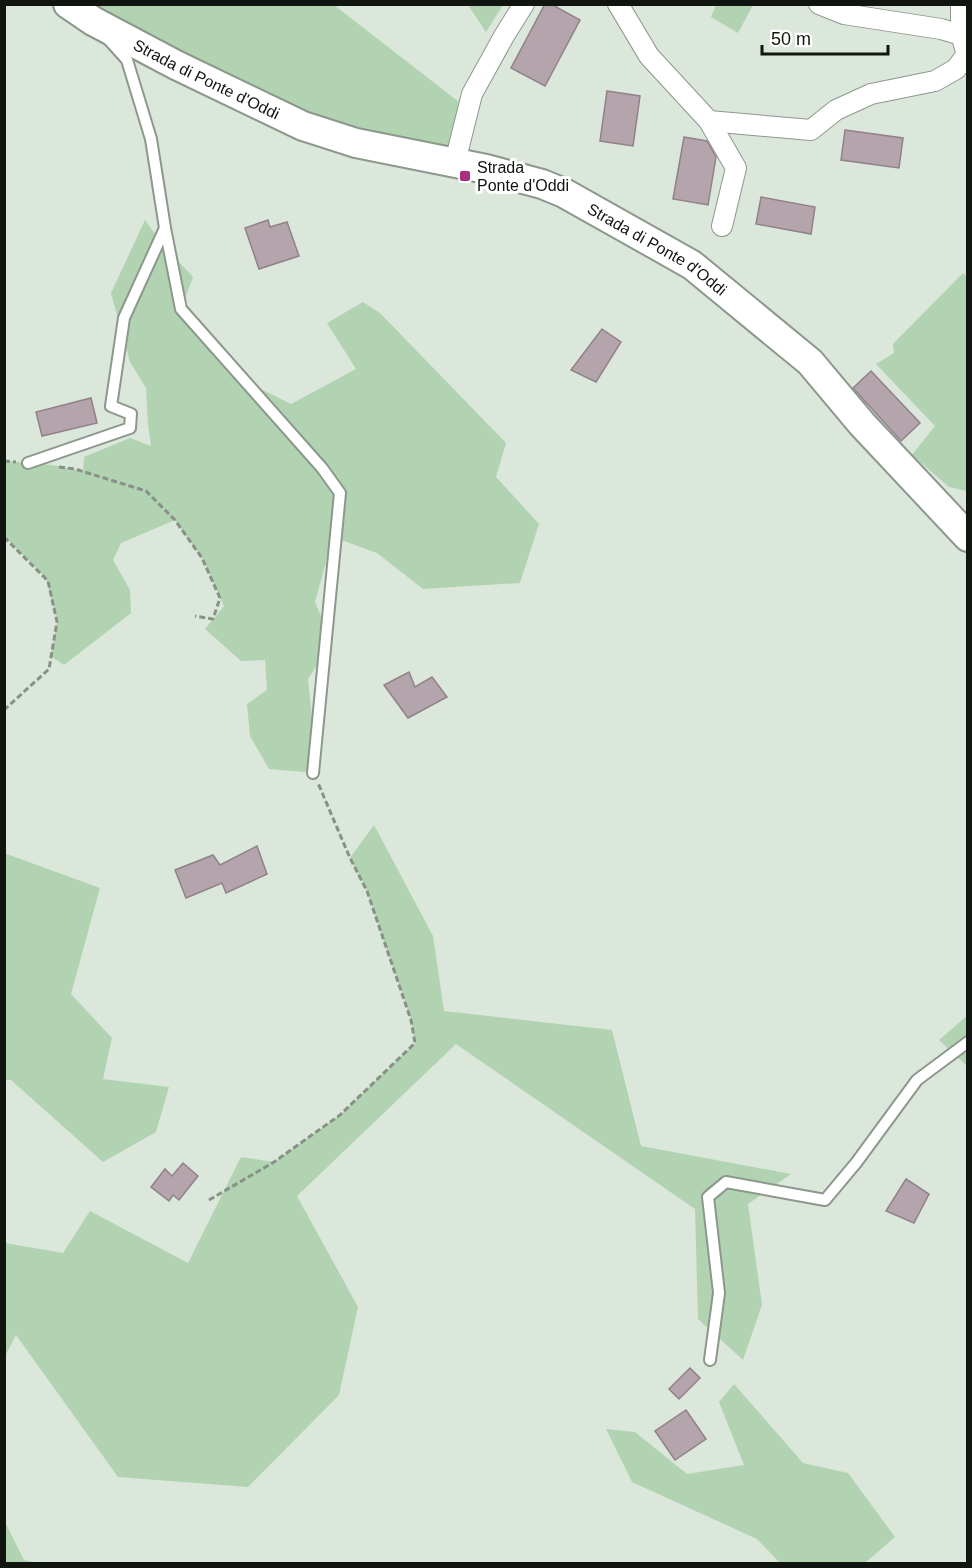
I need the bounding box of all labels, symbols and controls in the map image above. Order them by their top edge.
scale bar [762,18,888,56]
text: 50 m [771,29,811,49]
street label: Strada di Ponte d'Oddi [131,36,283,122]
place label: Strada Ponte d'Oddi [477,159,569,194]
marker: Strada Ponte d'Oddi [458,169,472,183]
street label: Strada di Ponte d'Oddi [585,200,730,299]

